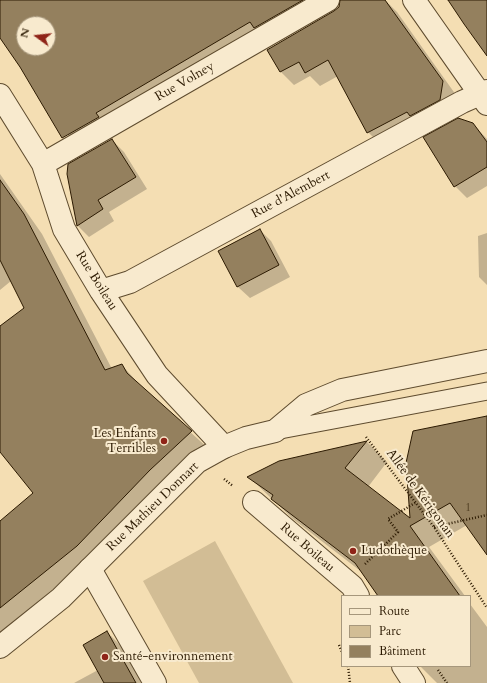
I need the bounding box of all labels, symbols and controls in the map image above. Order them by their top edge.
north arrow [16,16,56,56]
text: N [16,26,33,40]
street label: Rue Volney [153,59,217,105]
street label: Rue d'Alembert [249,168,333,222]
street label: Rue Boileau [72,248,120,314]
place label: Les Enfants Terribles [94,426,156,457]
marker: Les Enfants Terribles [159,436,169,446]
street label: Allée de Kérigonan [382,446,458,542]
street label: Rue Mathieu Donnart [104,459,202,555]
house number: 1 [465,501,471,515]
street label: Rue Boileau [277,520,337,576]
place label: Ludothèque [361,543,427,559]
marker: Ludothèque [348,546,358,556]
legend [341,595,471,667]
text: Route [379,603,410,619]
text: Parc [379,623,401,639]
text: Bâtiment [379,643,426,659]
place label: Santé-environnement [113,649,233,665]
marker: Santé-environnement [100,652,110,662]

